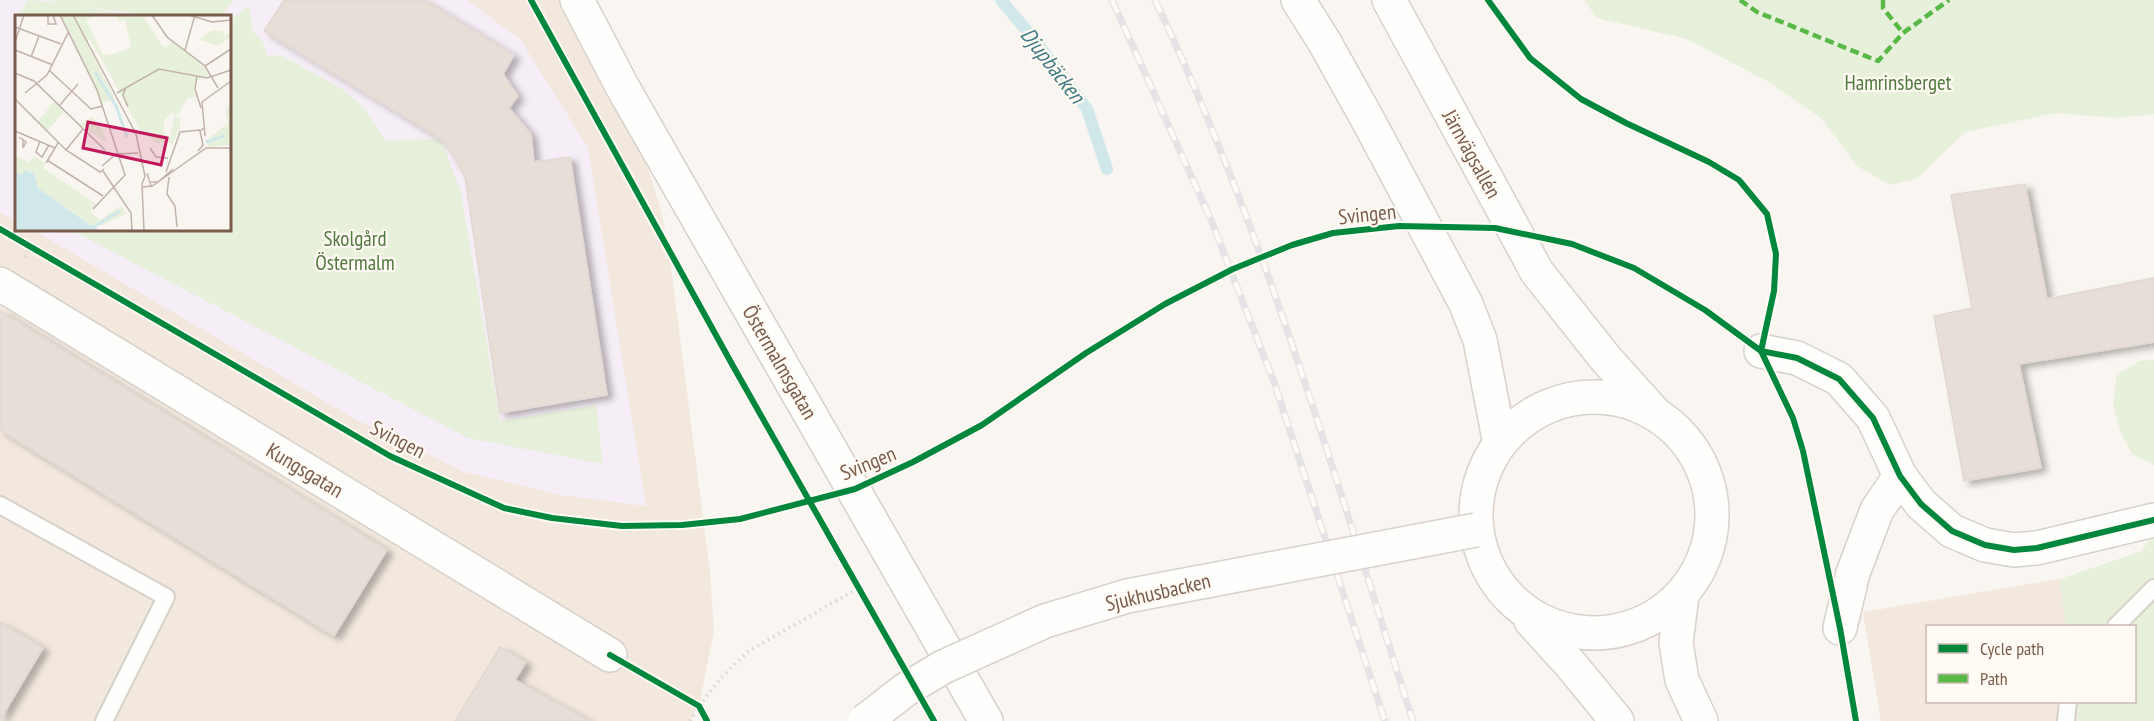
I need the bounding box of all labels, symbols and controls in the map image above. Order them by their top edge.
inset map [15,15,231,231]
water label: Djupbäcken [1015,21,1092,110]
park label: Hamrinsberget [1844,69,1952,96]
street label: Järnvägsallén [1436,104,1507,203]
street label: Svingen [1337,198,1397,230]
park label: Skolgård Östermalm [315,225,395,276]
street label: Östermalmsgatan [736,300,824,424]
street label: Svingen [366,414,430,464]
street label: Kungsgatan [261,436,349,504]
street label: Svingen [836,440,900,486]
street label: Sjukhusbacken [1103,567,1213,617]
legend [1926,625,2136,703]
text: Cycle path [1980,637,2044,660]
text: Path [1980,667,2008,690]

